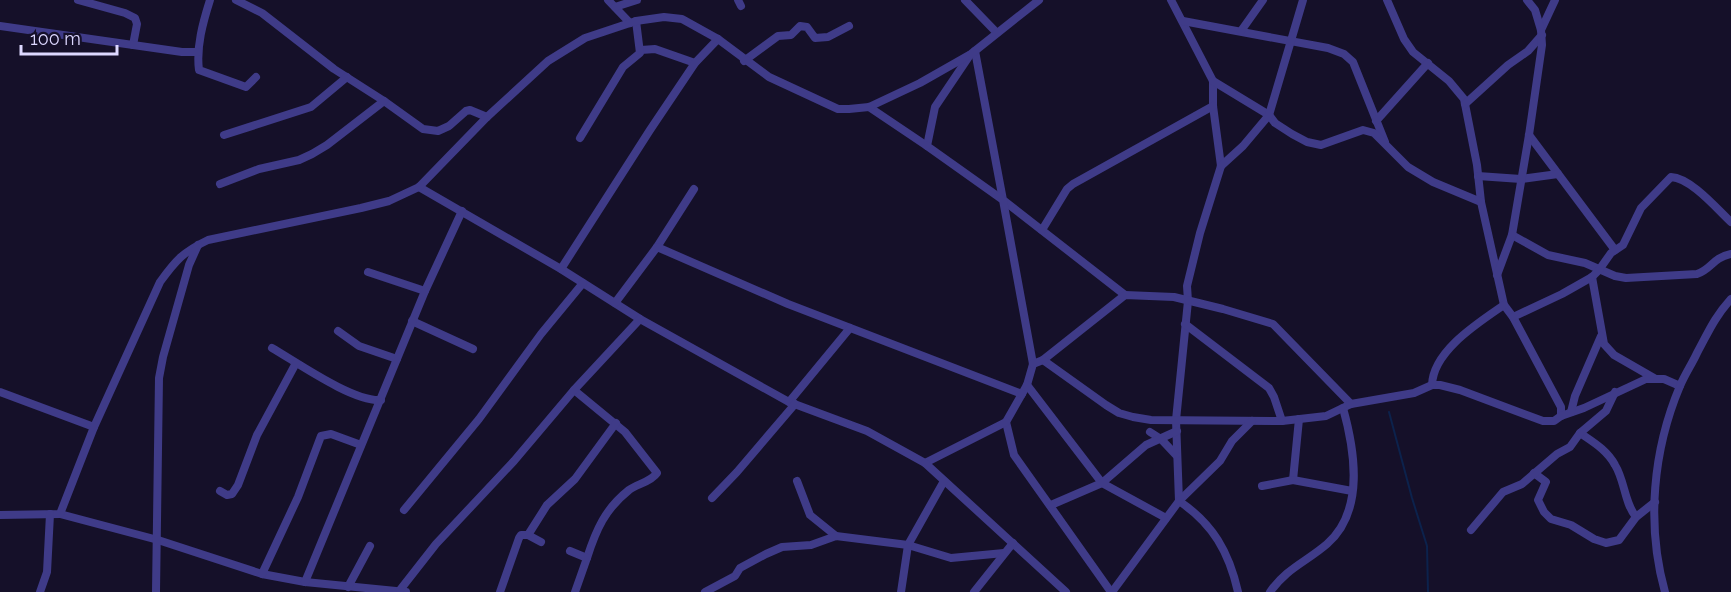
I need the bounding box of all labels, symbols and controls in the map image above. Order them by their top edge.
scale bar [21,18,117,56]
text: 100 m [30,28,81,49]

